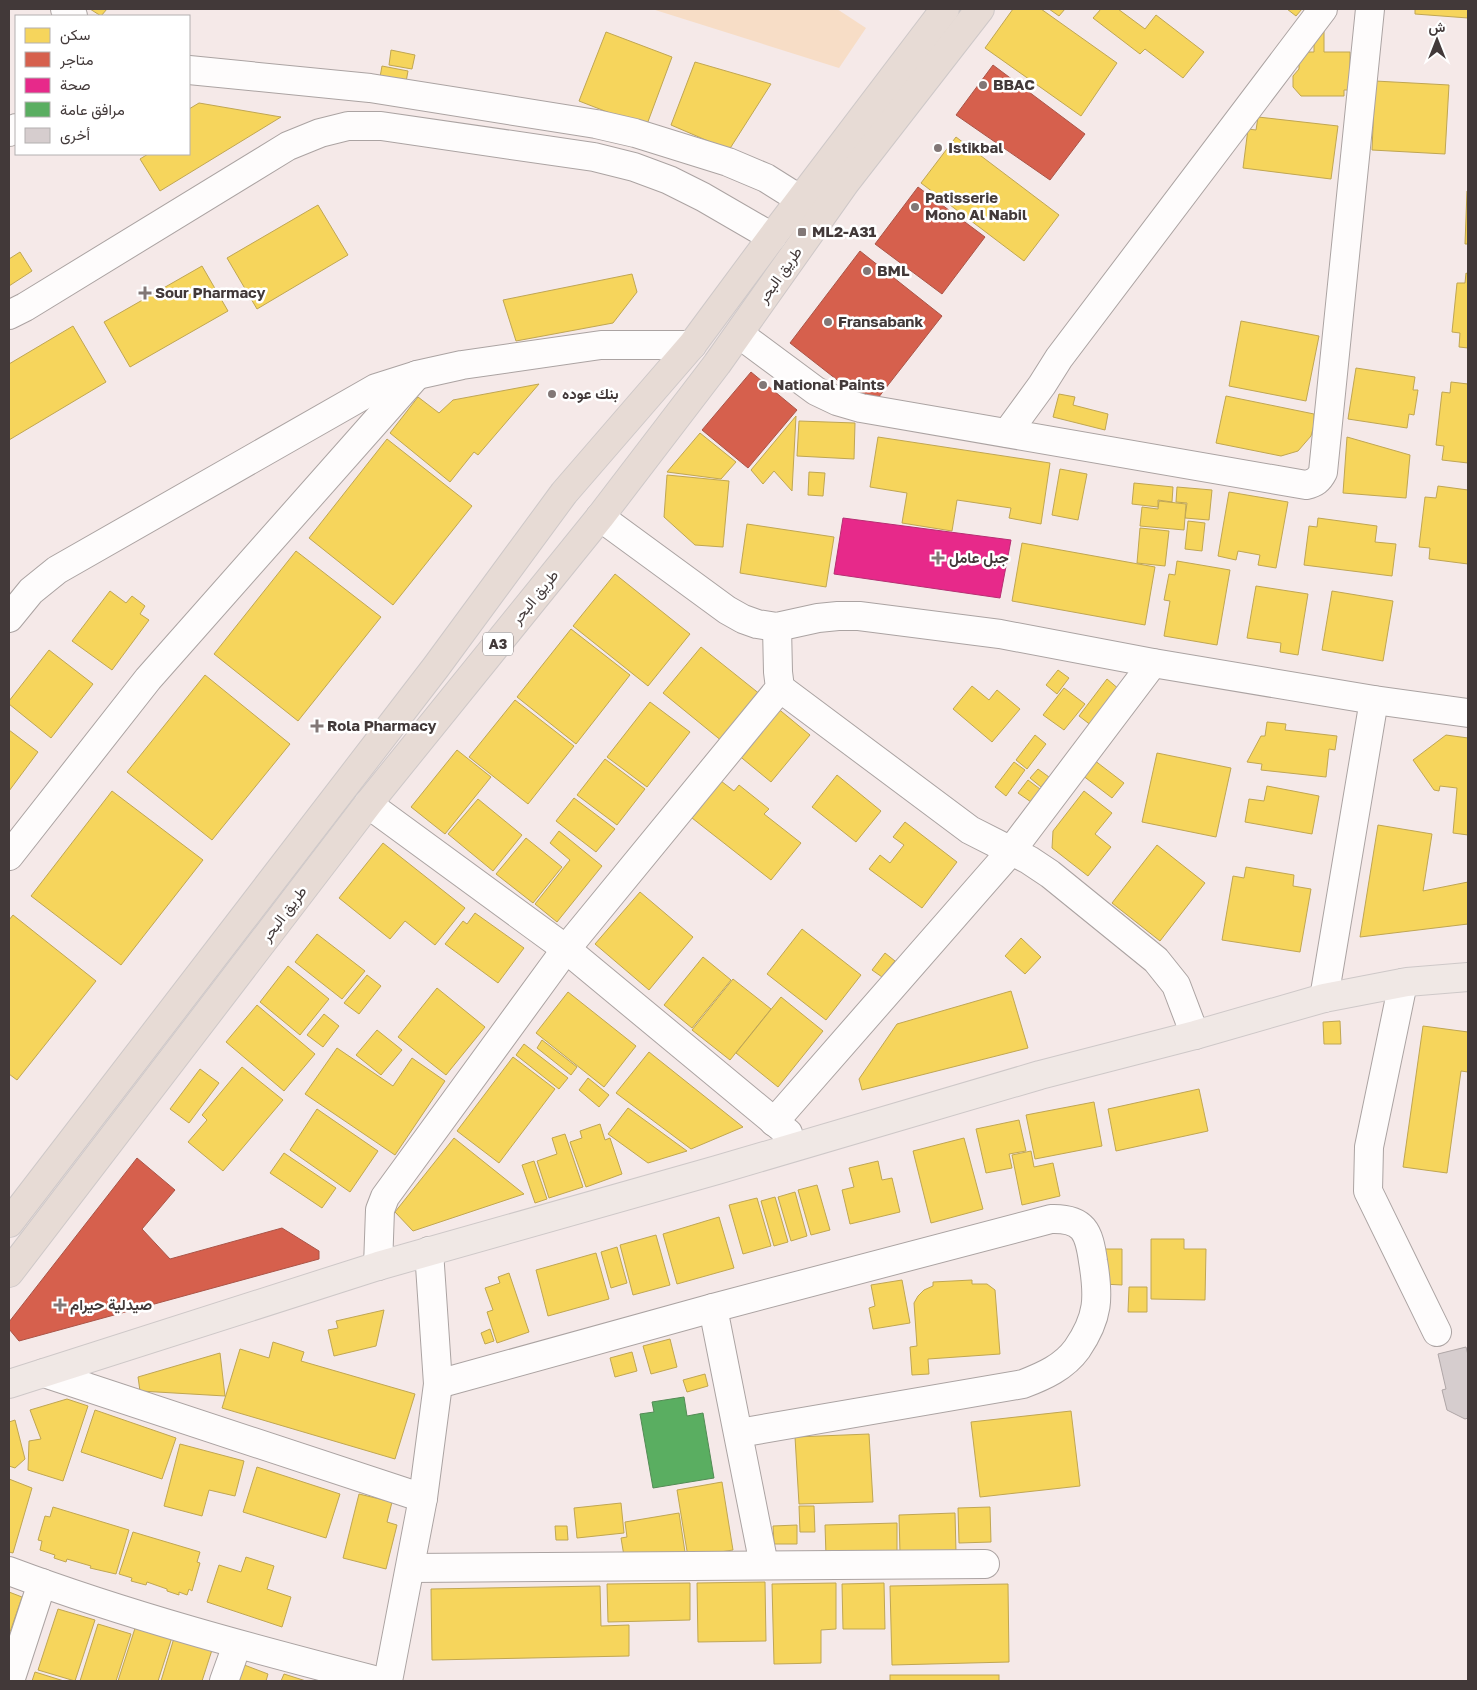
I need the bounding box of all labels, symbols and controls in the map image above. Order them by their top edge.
legend [15,15,190,155]
north arrow [1412,15,1462,65]
text: ش [1429,18,1446,36]
text: سكن [60,25,90,45]
text: متاجر [59,50,94,69]
text: صحة [60,75,91,93]
place label: BBAC [993,75,1035,93]
marker: BBAC [977,79,989,91]
text: مرافق عامة [60,100,125,120]
text: أخرى [60,125,90,145]
place label: Istikbal [948,138,1003,156]
marker: Istikbal [932,142,944,154]
place label: Patisserie Mono Al Nabil [925,188,1027,223]
marker: Patisserie Mono Al Nabil [909,201,921,213]
place label: ML2-A31 [812,222,877,240]
marker: ML2-A31 [796,226,808,238]
street label: طريق البحر [753,243,807,308]
place label: BML [877,261,910,279]
marker: BML [861,265,873,277]
place label: Sour Pharmacy [155,283,265,301]
marker: Sour Pharmacy [139,287,151,299]
place label: Fransabank [838,312,923,330]
marker: Fransabank [822,316,834,328]
place label: National Paints [773,375,885,393]
marker: National Paints [757,379,769,391]
place label: بنك عوده [562,384,619,403]
marker: بنك عوده [546,388,558,400]
place label: جبل عامل [949,548,1009,567]
marker: جبل عامل [931,551,945,565]
street label: طريق البحر [506,565,563,629]
road number: A3 [483,633,513,656]
place label: Rola Pharmacy [327,716,437,734]
marker: Rola Pharmacy [311,720,323,732]
street label: طريق البحر [256,882,312,947]
place label: صيدلية حيرام [70,1295,152,1315]
marker: صيدلية حيرام [54,1299,66,1311]

